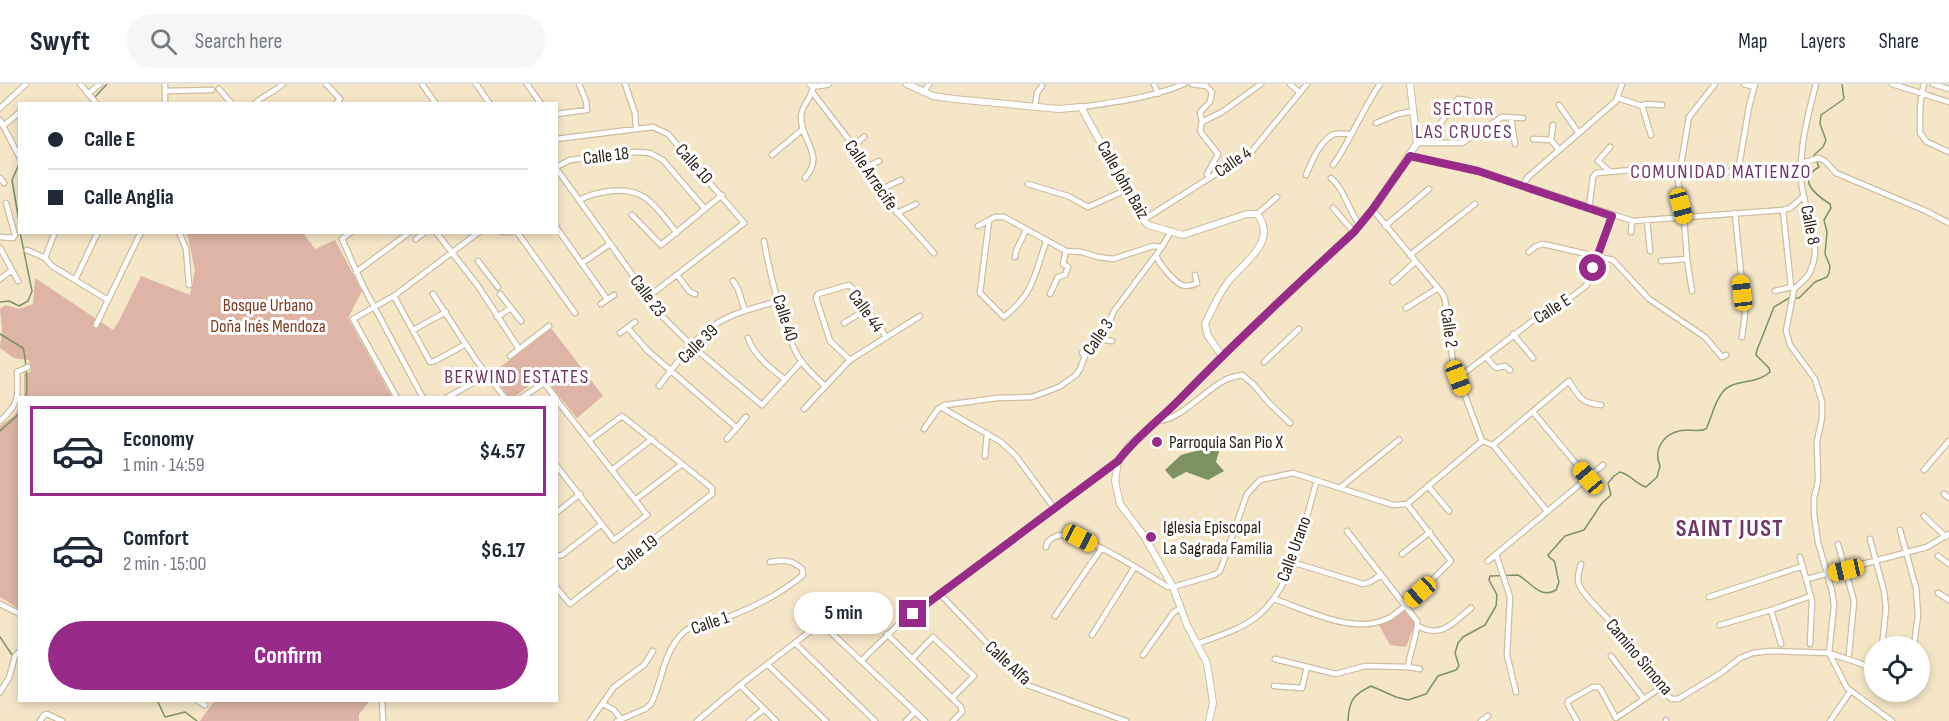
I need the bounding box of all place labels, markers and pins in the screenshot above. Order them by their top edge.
place label: Parroquia San Pio X [1169,432,1283,453]
marker: Parroquia San Pio X [1150,435,1164,449]
place label: Iglesia Episcopal La Sagrada Familia [1163,517,1273,559]
marker: Iglesia Episcopal La Sagrada Familia [1144,530,1158,544]

